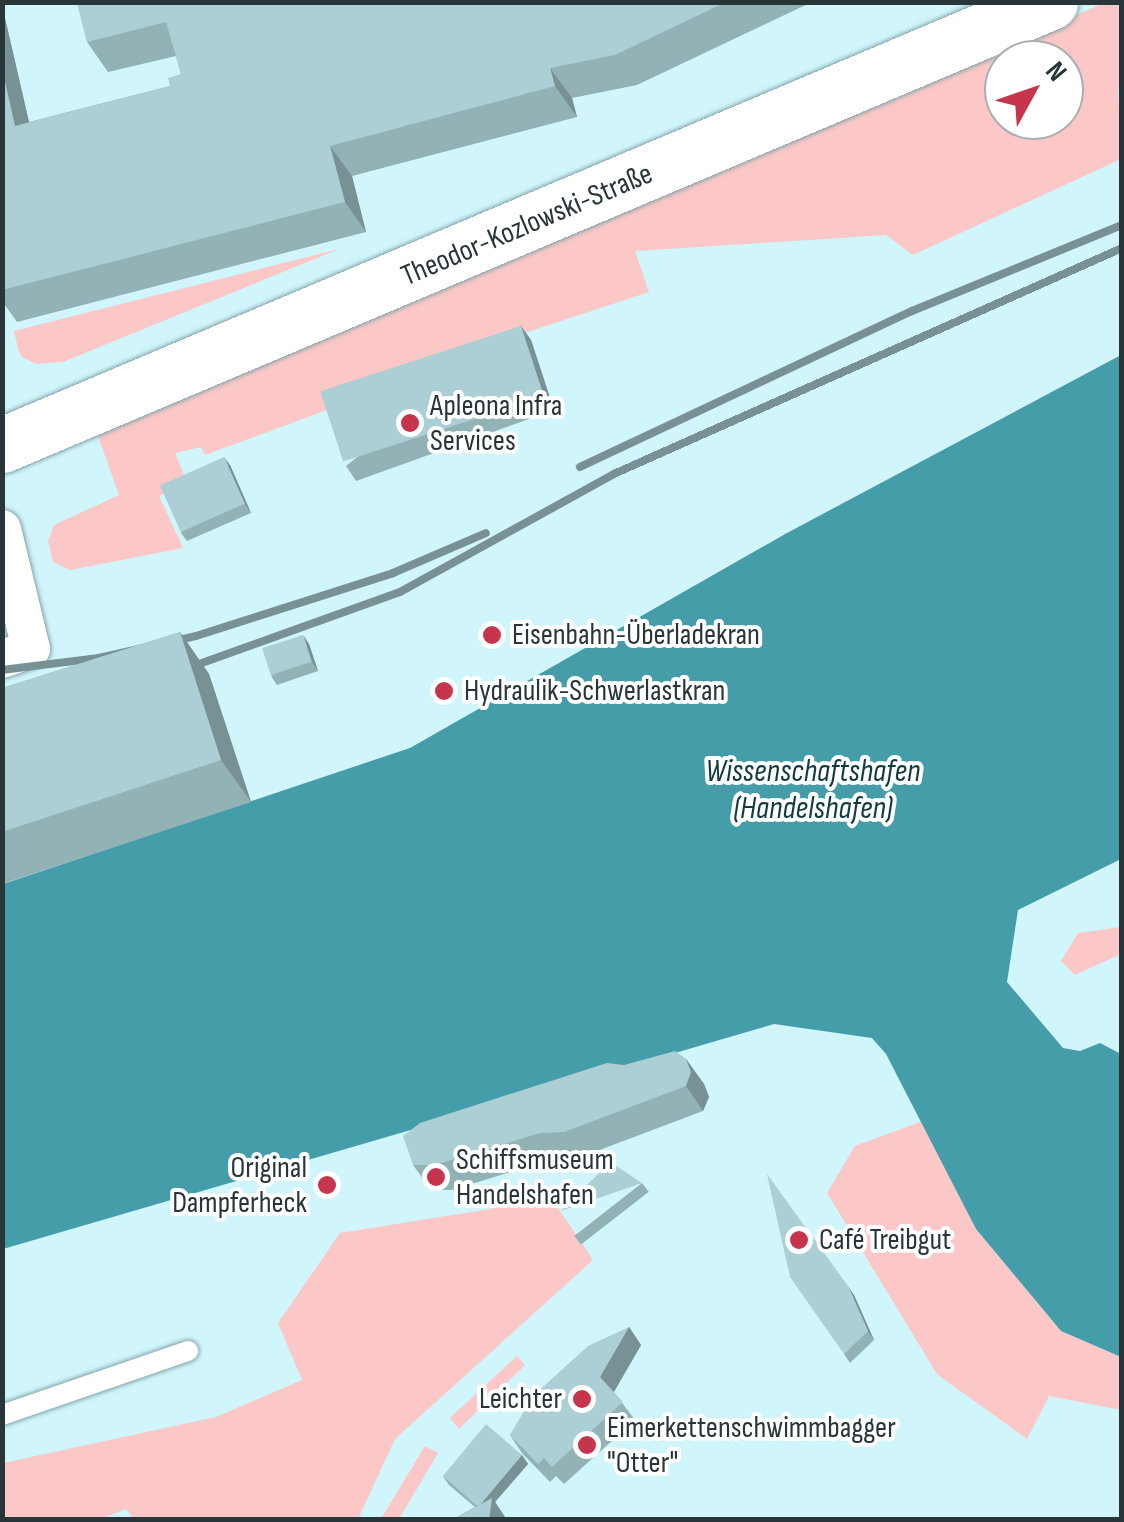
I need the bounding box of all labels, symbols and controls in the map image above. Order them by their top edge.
north arrow [984,40,1084,140]
text: N [1038,55,1073,88]
street label: Theodor-Kozlowski-Straße [396,156,658,294]
place label: Apleona Infra Services [430,388,562,458]
marker: Apleona Infra Services [399,412,421,434]
place label: Eisenbahn-Überladekran [512,617,760,653]
marker: Eisenbahn-Überladekran [481,624,503,646]
place label: Hydraulik-Schwerlastkran [464,673,725,709]
marker: Hydraulik-Schwerlastkran [433,680,455,702]
water label: Wissenschaftshafen (Handelshafen) [706,754,920,829]
place label: Schiffsmuseum Handelshafen [456,1142,614,1212]
place label: Original Dampferheck [172,1150,307,1220]
marker: Schiffsmuseum Handelshafen [425,1166,447,1188]
marker: Original Dampferheck [316,1174,338,1196]
place label: Café Treibgut [819,1222,951,1258]
marker: Café Treibgut [788,1229,810,1251]
place label: Leichter [479,1381,562,1417]
marker: Leichter [571,1388,593,1410]
place label: Eimerkettenschwimmbagger "Otter" [607,1410,896,1480]
marker: Eimerkettenschwimmbagger "Otter" [576,1434,598,1456]

